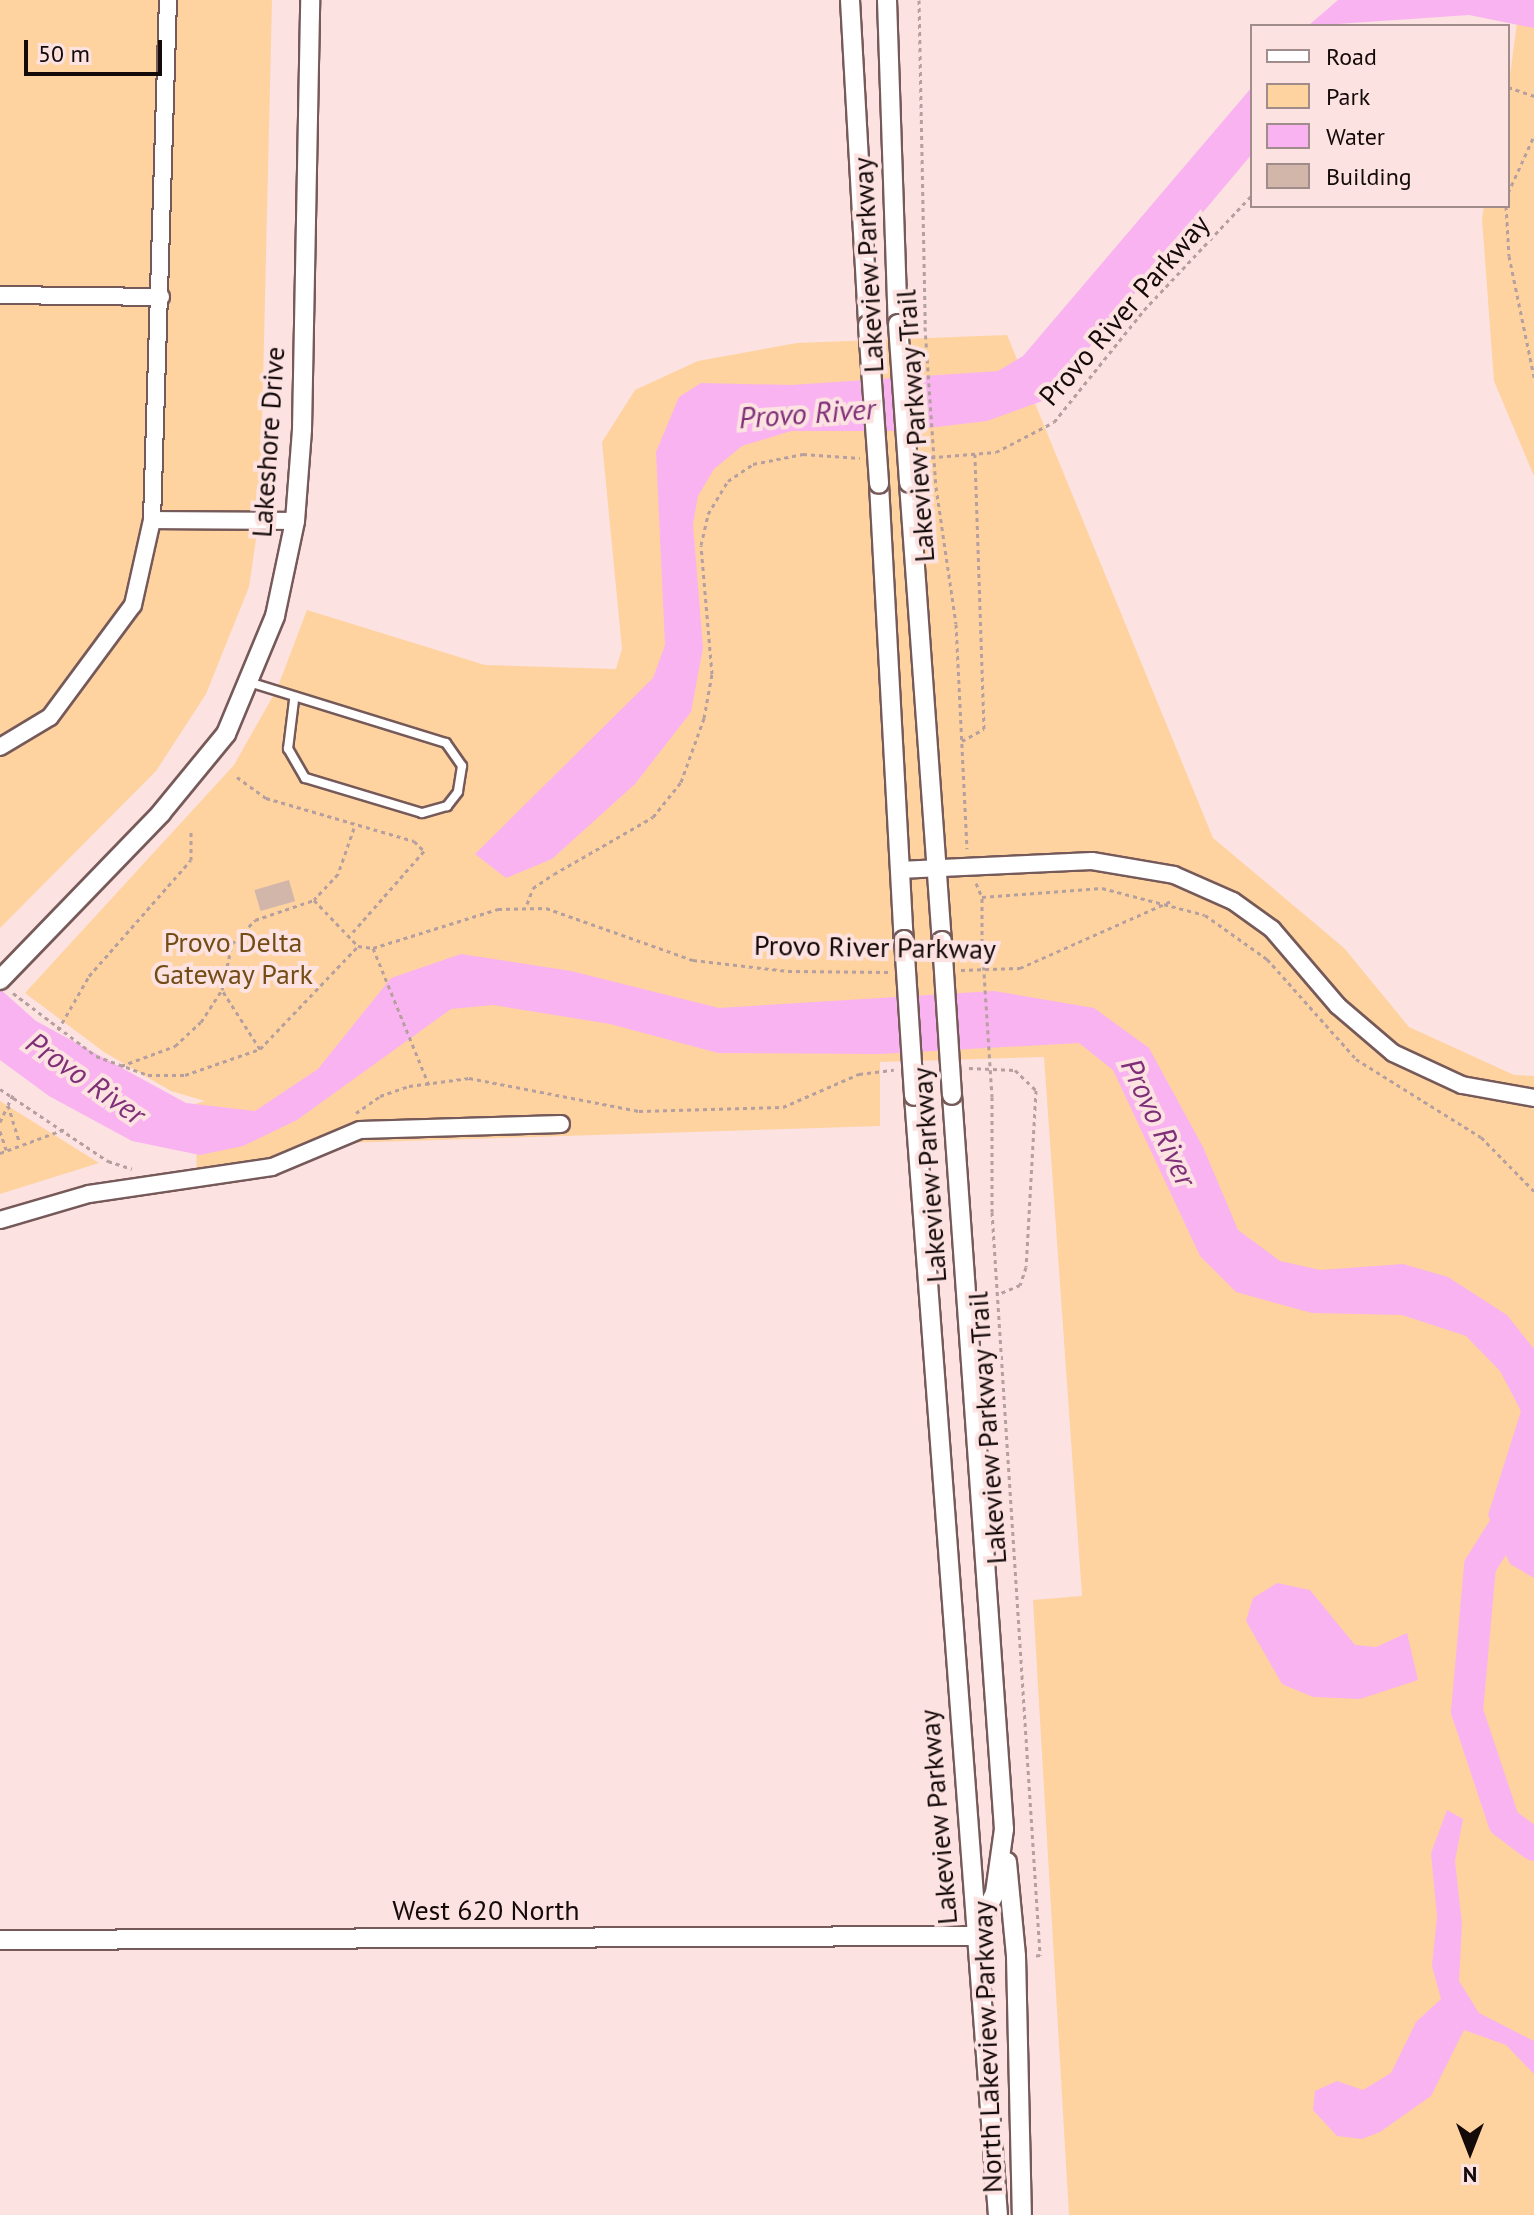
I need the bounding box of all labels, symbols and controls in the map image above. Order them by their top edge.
scale bar [28,24,166,74]
legend [1250,24,1510,208]
text: 50 m [38,38,90,69]
text: Road [1326,41,1377,72]
text: Park [1326,81,1370,112]
text: Water [1326,121,1385,152]
street label: Lakeview Parkway [846,156,890,374]
text: Building [1326,161,1412,192]
street label: Provo River Parkway [1032,208,1216,412]
street label: Lakeview Parkway Trail [889,287,941,565]
street label: Lakeshore Drive [245,345,291,539]
water label: Provo River [737,390,877,436]
park label: Provo Delta Gateway Park [153,925,313,991]
street label: Provo River Parkway [754,928,996,966]
water label: Provo River [20,1024,152,1132]
water label: Provo River [1114,1052,1204,1192]
street label: Lakeview Parkway [905,1066,953,1284]
street label: Lakeview Parkway Trail [961,1289,1013,1567]
street label: Lakeview Parkway [912,1708,964,1926]
street label: West 620 North [392,1893,580,1927]
street label: North Lakeview Parkway [965,1900,1009,2194]
north arrow [1430,2111,1510,2191]
text: N [1463,2161,1477,2189]

